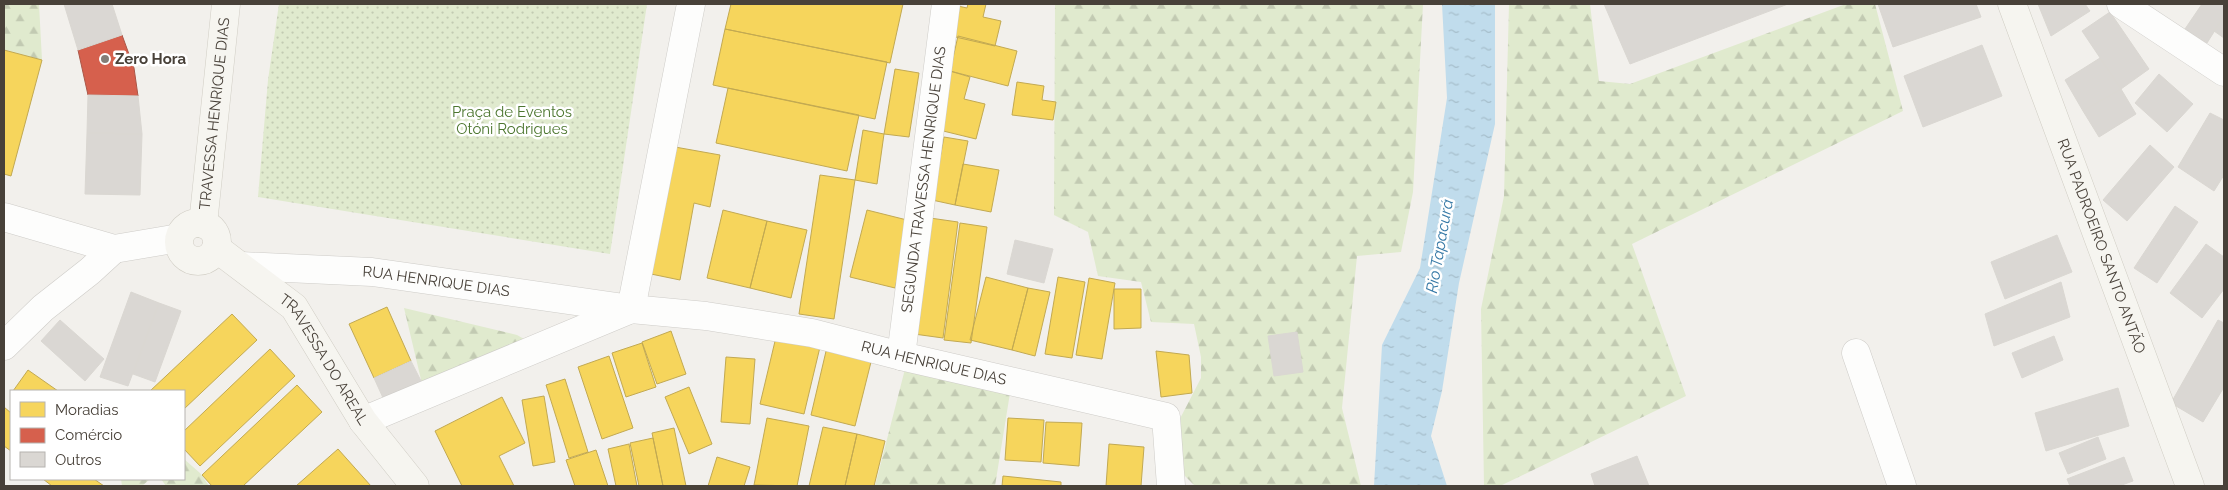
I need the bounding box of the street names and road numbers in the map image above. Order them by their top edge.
street label: TRAVESSA HENRIQUE DIAS [196,16,234,211]
street label: SEGUNDA TRAVESSA HENRIQUE DIAS [898,45,950,314]
street label: RUA PADROEIRO SANTO ANTÃO [2054,136,2149,356]
street label: RUA HENRIQUE DIAS [362,263,511,301]
street label: TRAVESSA DO AREAL [276,290,372,429]
street label: RUA HENRIQUE DIAS [859,337,1008,389]

